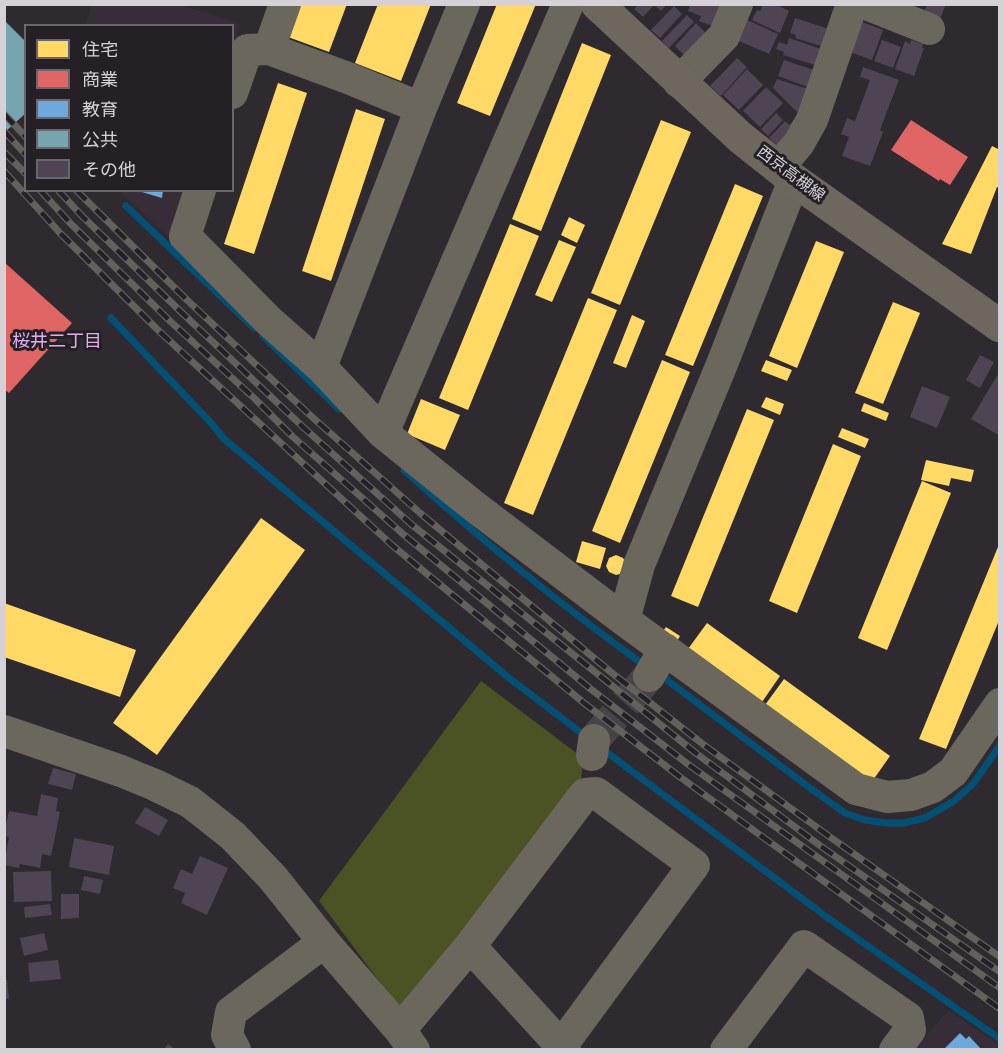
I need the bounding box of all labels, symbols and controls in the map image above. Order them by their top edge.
legend [24,24,234,192]
text: 住宅 [82,38,118,63]
text: 商業 [82,68,118,93]
text: 教育 [82,98,118,123]
text: 公共 [82,128,118,153]
street label: 西京高槻線 [752,143,828,207]
text: その他 [82,158,136,183]
district label: 桜井二丁目 [12,332,102,354]

